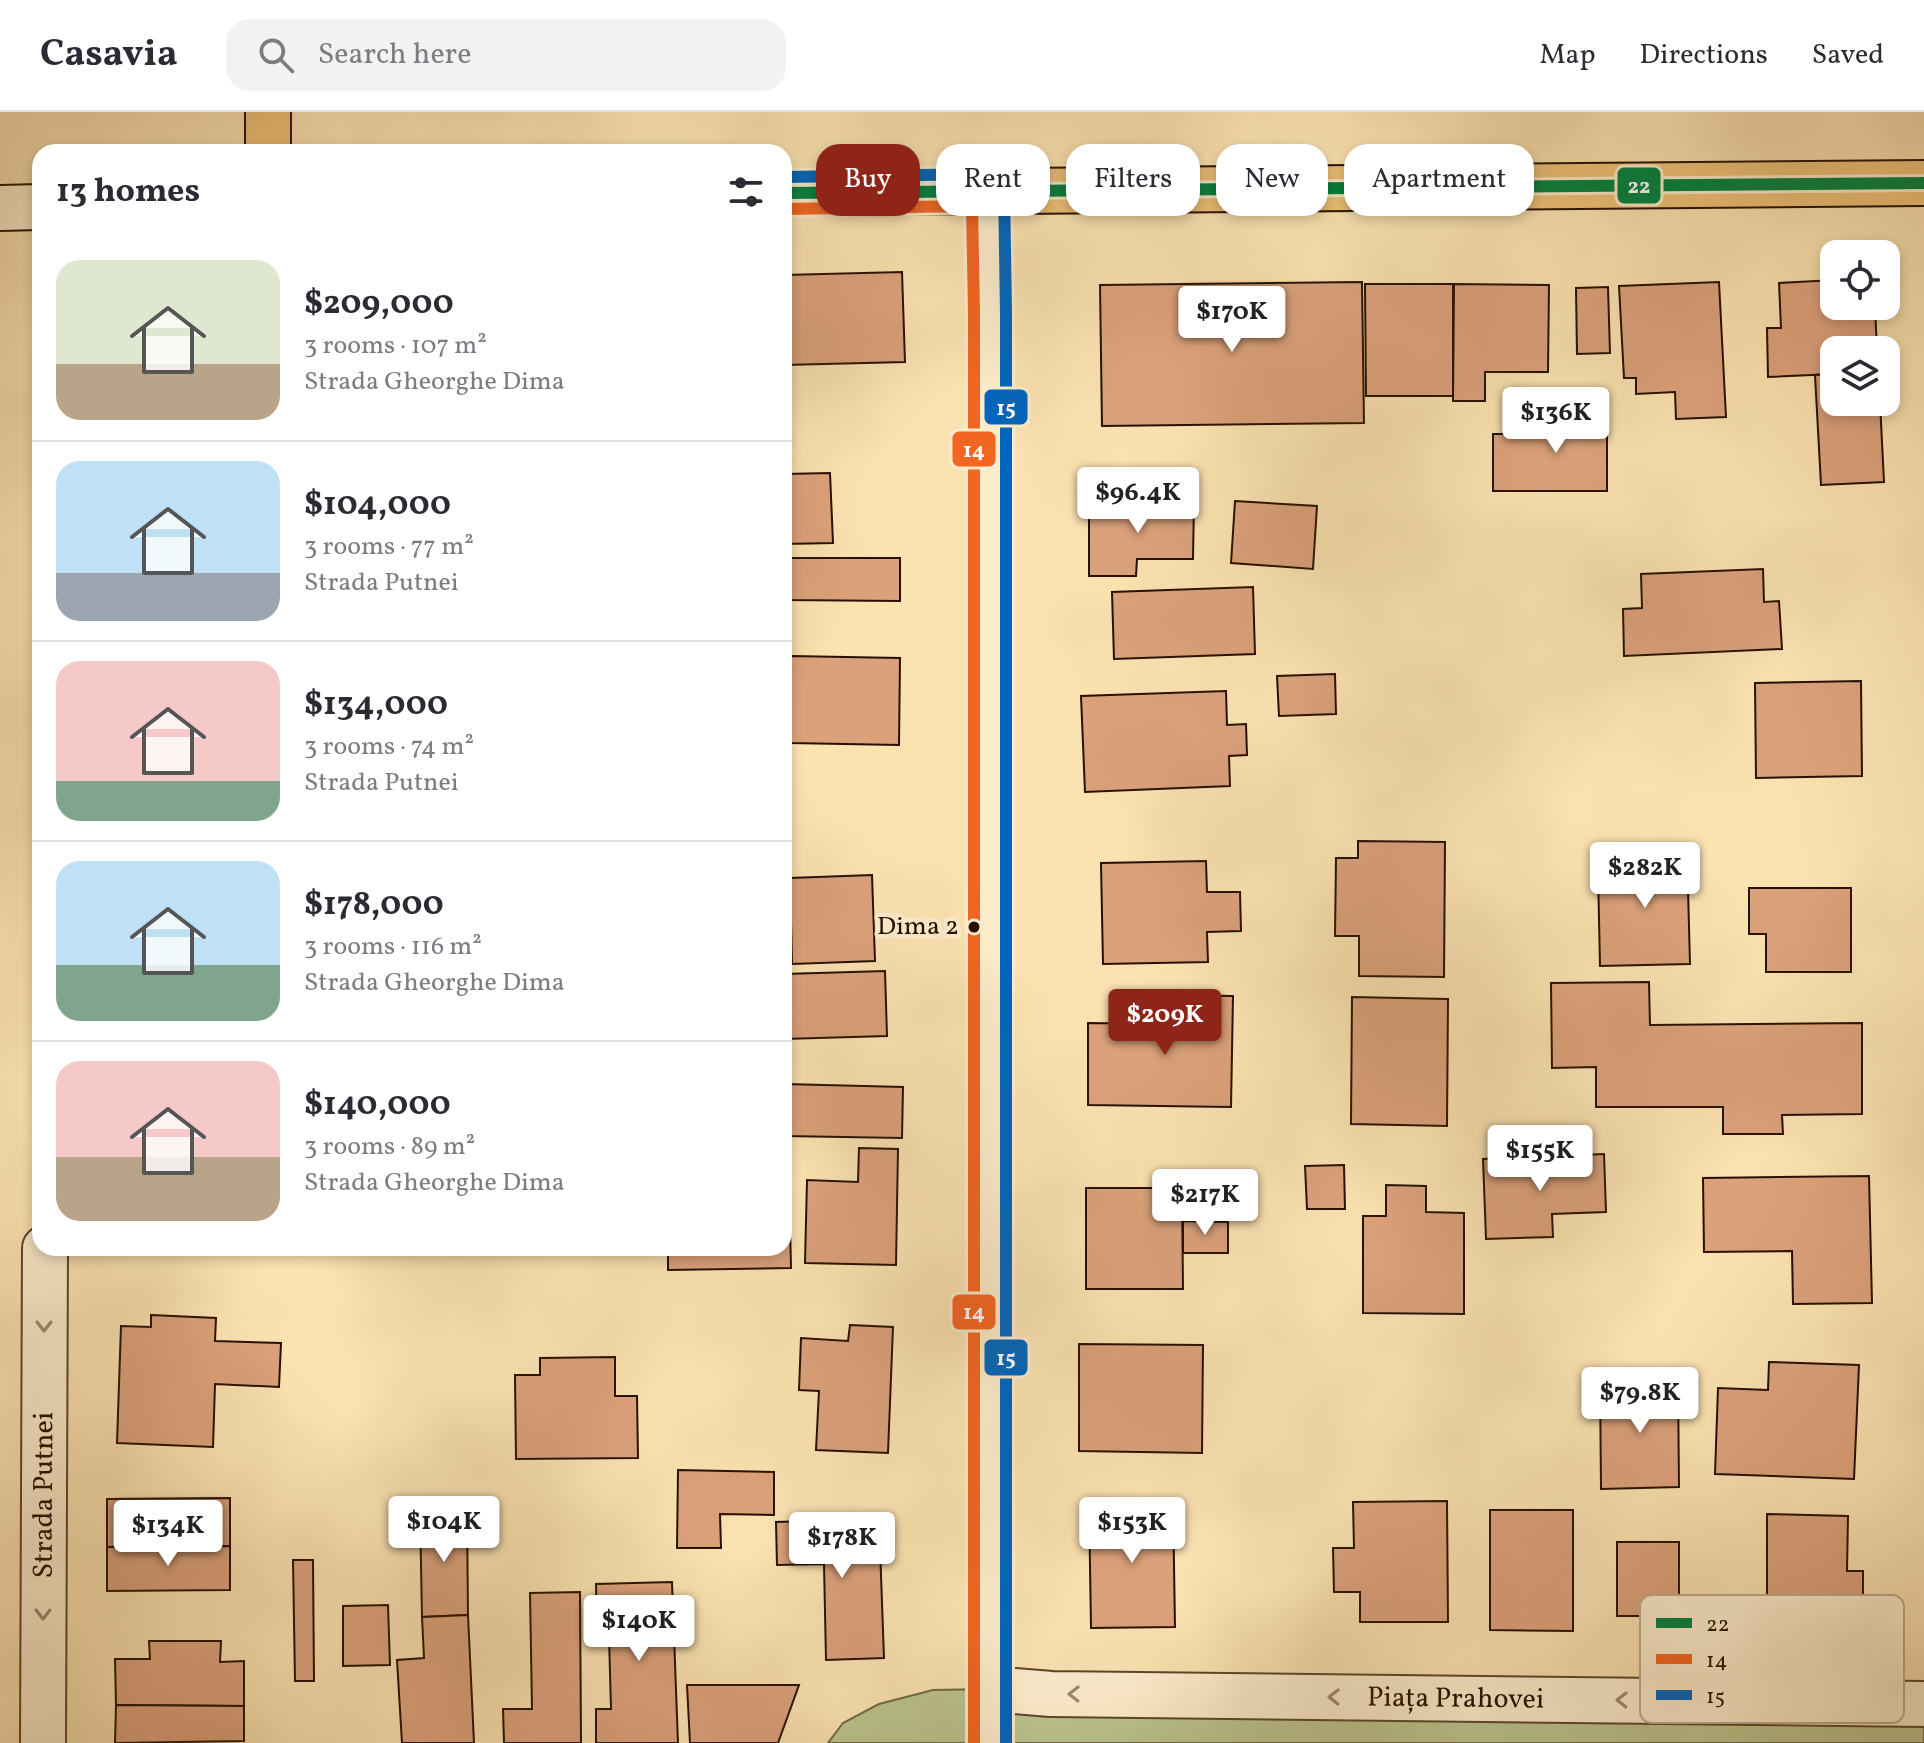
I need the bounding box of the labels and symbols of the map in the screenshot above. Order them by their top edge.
line badge: 22 [1616,166,1662,205]
text: 22 [1628,172,1650,203]
pin: $170K [1176,286,1288,354]
pin: $136K [1500,387,1612,455]
line badge: 15 [983,388,1029,426]
text: 15 [996,394,1016,425]
line badge: 14 [951,430,997,468]
text: 14 [963,436,985,467]
pin: $96.4K [1073,467,1203,535]
pin: $282K [1589,842,1701,910]
place label: Dima 2 [877,909,959,945]
marker: Dima 2 [966,919,982,935]
pin: $209K [1109,989,1221,1057]
pin: $155K [1484,1125,1596,1193]
pin: $217K [1149,1169,1261,1237]
line badge: 14 [951,1293,997,1331]
text: 14 [963,1298,985,1329]
one-way arrow [35,1320,53,1333]
line badge: 15 [983,1338,1029,1377]
text: 15 [996,1344,1016,1375]
pin: $79.8K [1575,1367,1705,1435]
street label: Strada Putnei [24,1412,64,1578]
pin: $104K [388,1496,500,1564]
pin: $153K [1076,1497,1188,1565]
pin: $134K [112,1500,224,1568]
pin: $178K [786,1512,898,1580]
pin: $140K [583,1595,695,1663]
legend [1640,1595,1904,1723]
one-way arrow [34,1608,52,1621]
text: 22 [1706,1610,1730,1641]
text: 14 [1706,1646,1728,1677]
street label: Piața Prahovei [1367,1678,1545,1719]
text: 15 [1706,1682,1725,1713]
one-way arrow [1067,1685,1080,1703]
one-way arrow [1327,1688,1340,1706]
one-way arrow [1615,1691,1628,1709]

